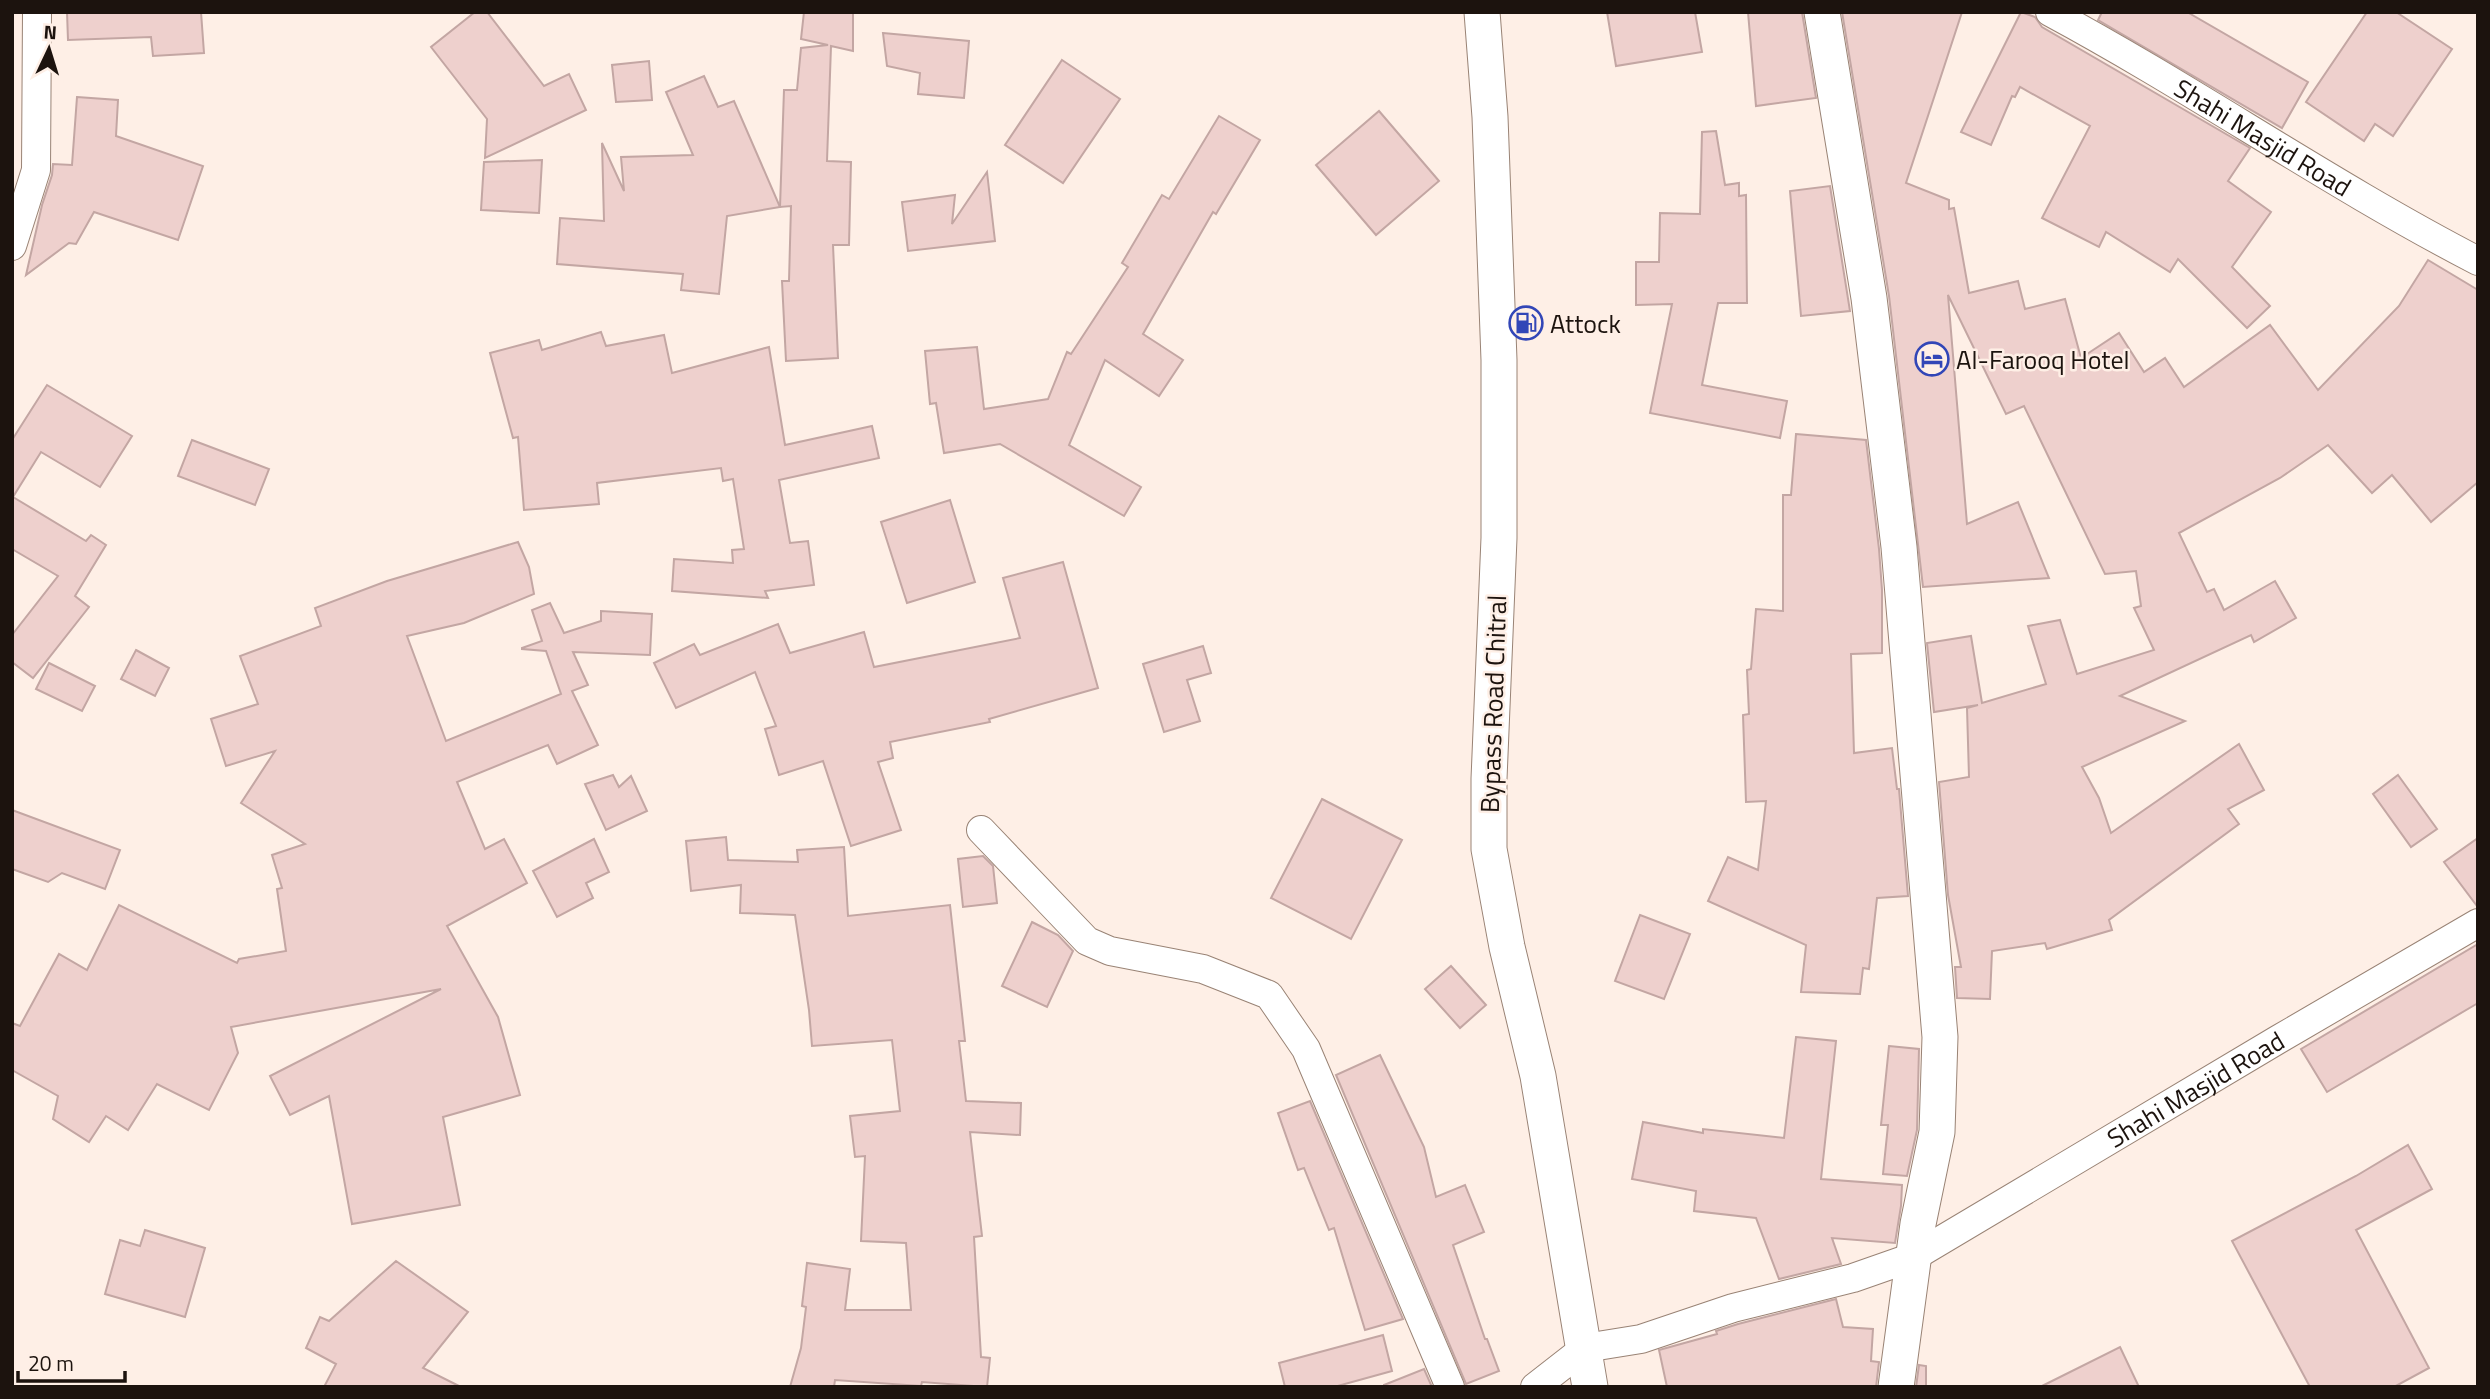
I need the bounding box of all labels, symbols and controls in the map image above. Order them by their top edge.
north arrow [14,14,84,84]
text: N [43,17,58,46]
street label: Shahi Masjid Road [2167,68,2359,206]
fuel station icon: Attock [1507,304,1545,342]
place label: Attock [1550,304,1621,343]
hotel icon: Al-Farooq Hotel [1913,340,1951,378]
place label: Al-Farooq Hotel [1956,340,2130,379]
street label: Bypass Road Chitral [1470,594,1516,814]
street label: Shahi Masjid Road [2099,1021,2291,1157]
scale bar [18,1340,124,1384]
text: 20 m [28,1347,74,1379]

